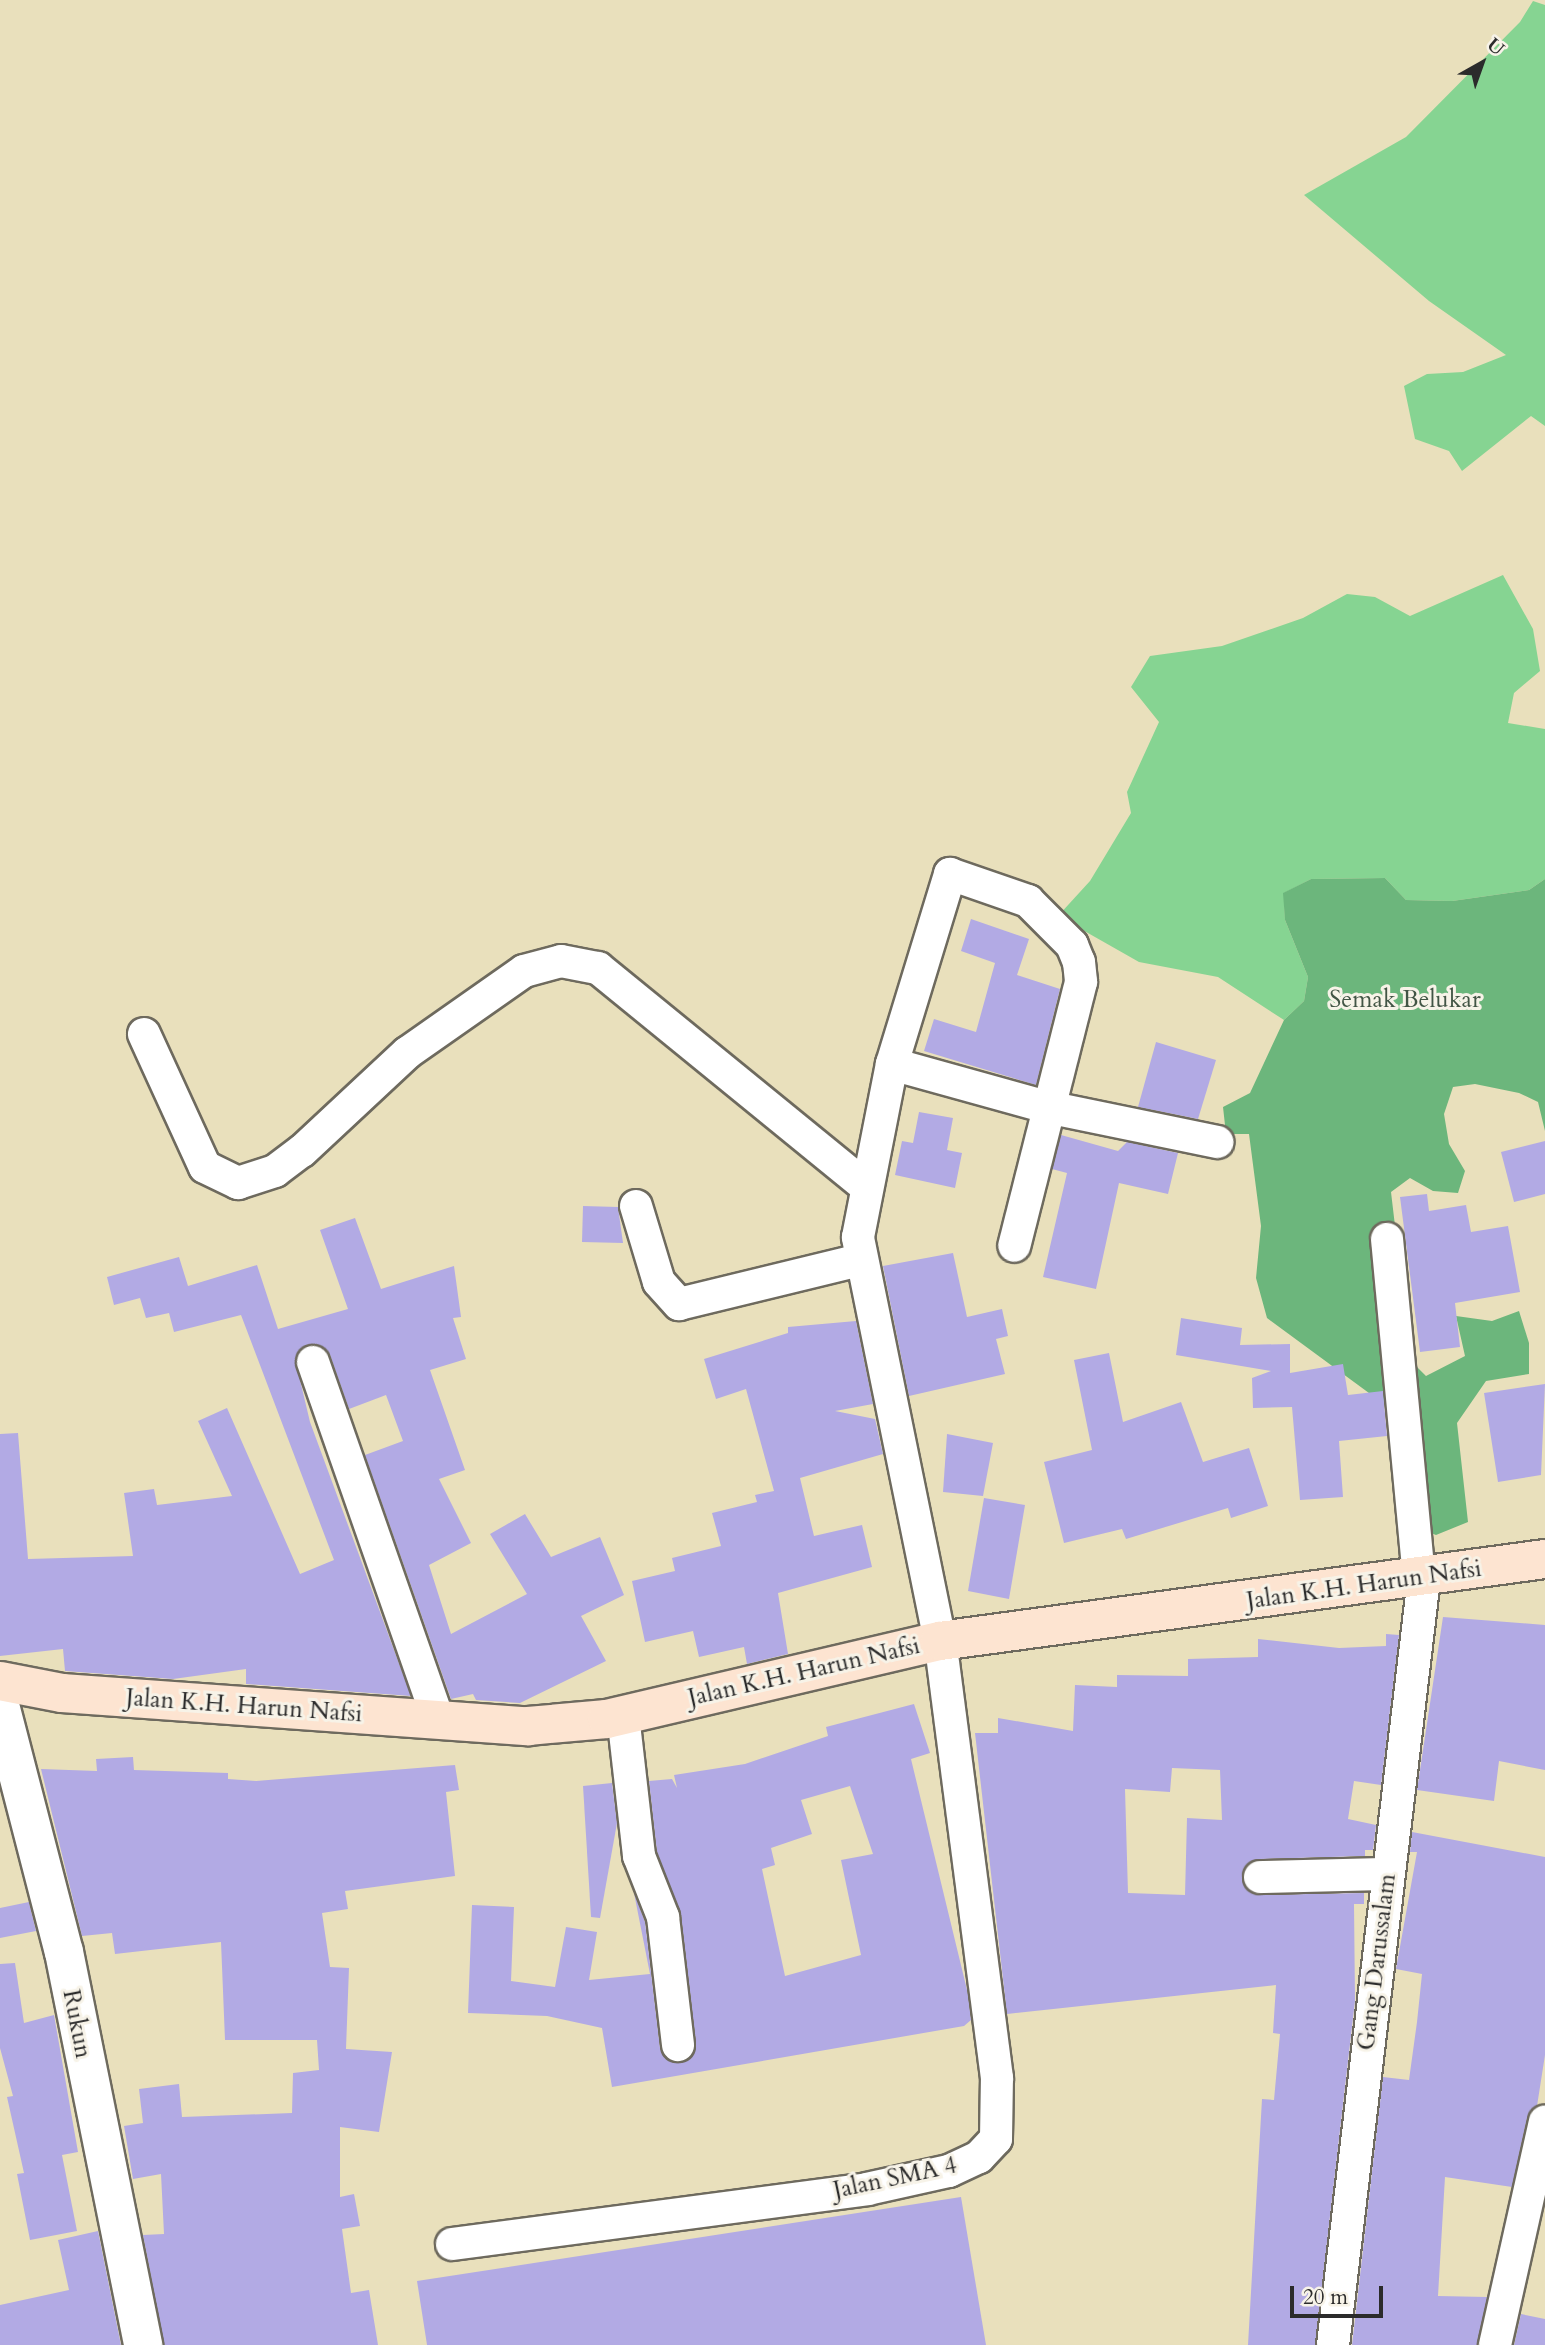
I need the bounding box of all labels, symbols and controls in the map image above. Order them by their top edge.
north arrow [1447,28,1517,98]
text: U [1481,32,1510,62]
park label: Semak Belukar [1329,986,1481,1014]
street label: Jalan K.H. Harun Nafsi [1245,1554,1483,1616]
street label: Jalan K.H. Harun Nafsi [685,1631,923,1713]
street label: Jalan K.H. Harun Nafsi [125,1683,363,1729]
street label: Gang Darussalam [1352,1872,1402,2052]
street label: Rukun [56,1987,98,2061]
street label: Jalan SMA 4 [831,2151,959,2205]
scale bar [1293,2272,1386,2316]
text: 20 m [1303,2283,1348,2312]

